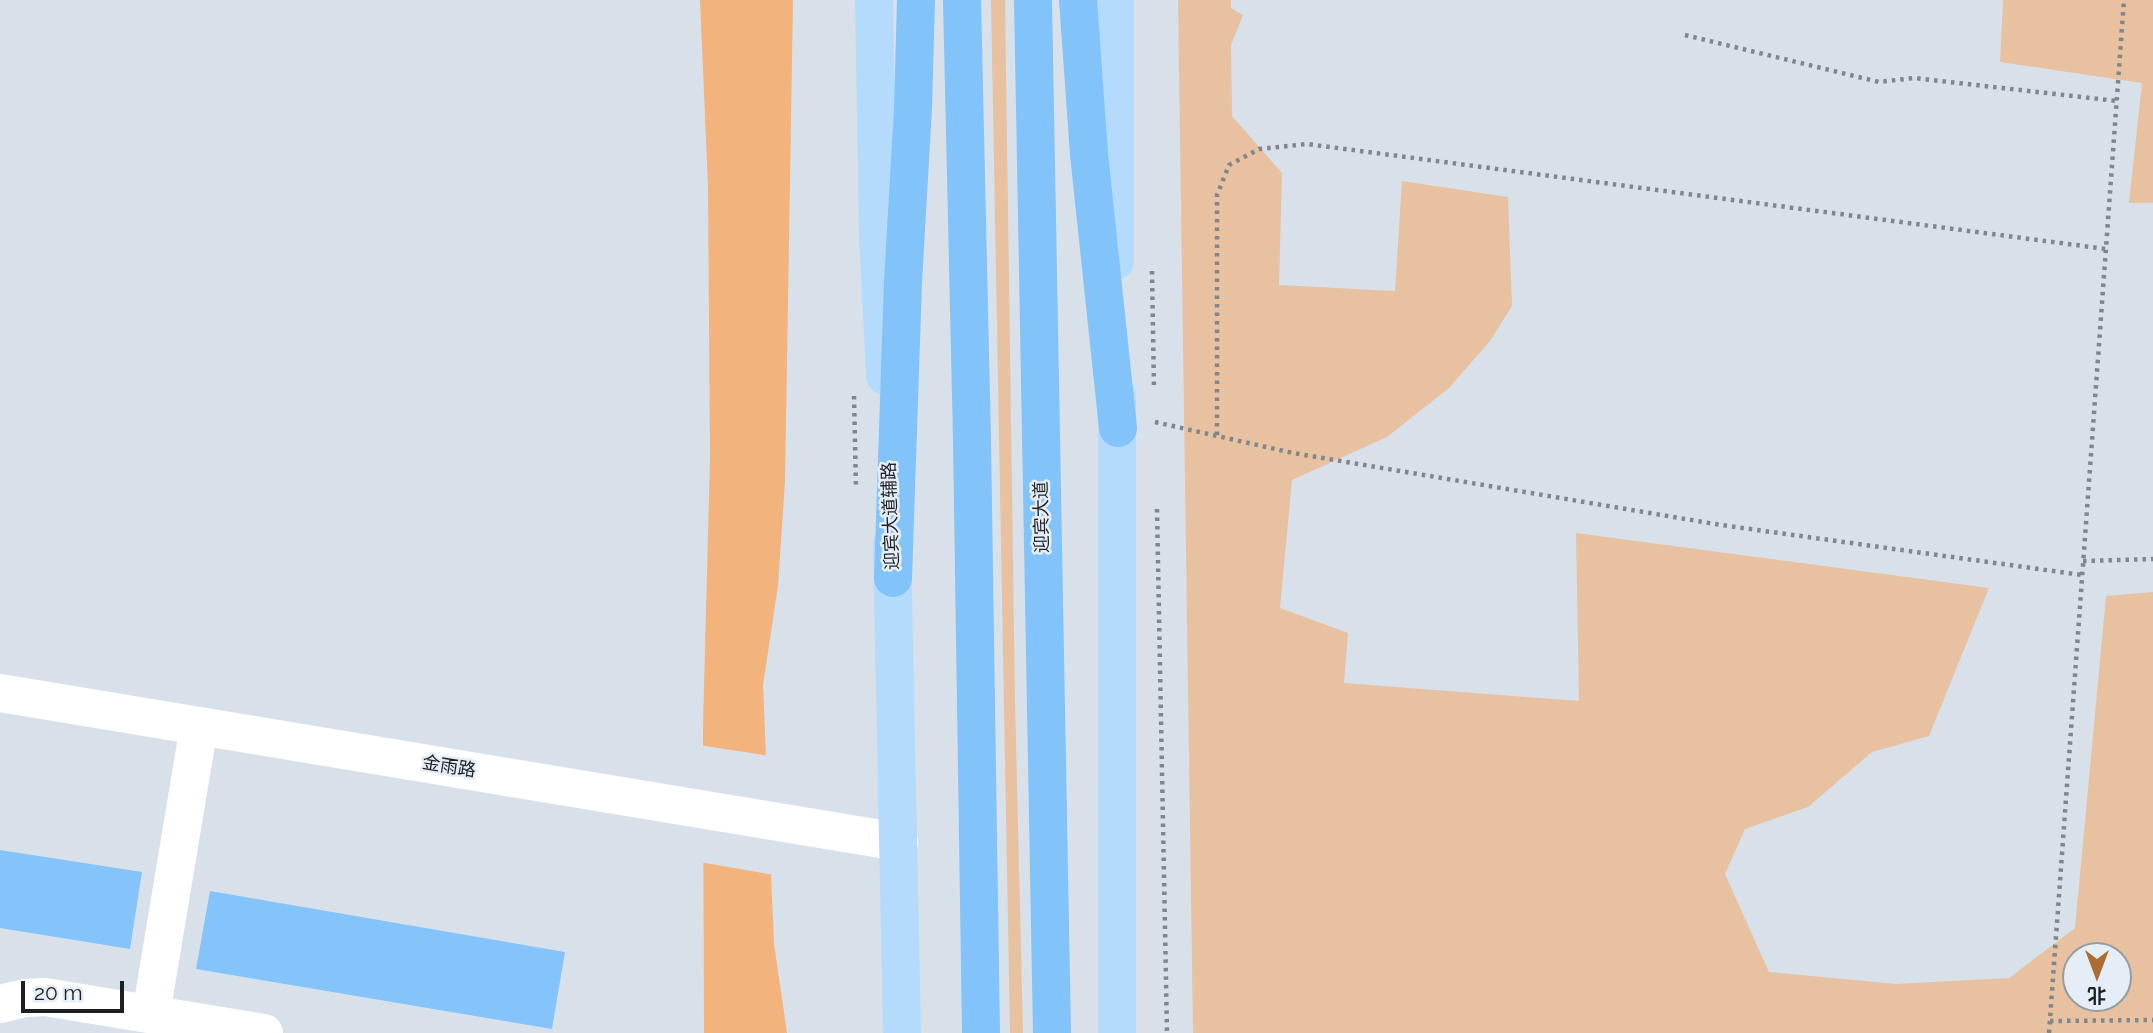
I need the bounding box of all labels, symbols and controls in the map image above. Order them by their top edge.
street label: 迎宾大道辅路 [878,462,904,570]
street label: 迎宾大道 [1031,481,1053,553]
street label: 金雨路 [421,752,477,782]
north arrow [2062,942,2132,1012]
scale bar [24,967,128,1011]
text: 20 m [34,980,82,1005]
text: 北 [2088,985,2107,1007]

